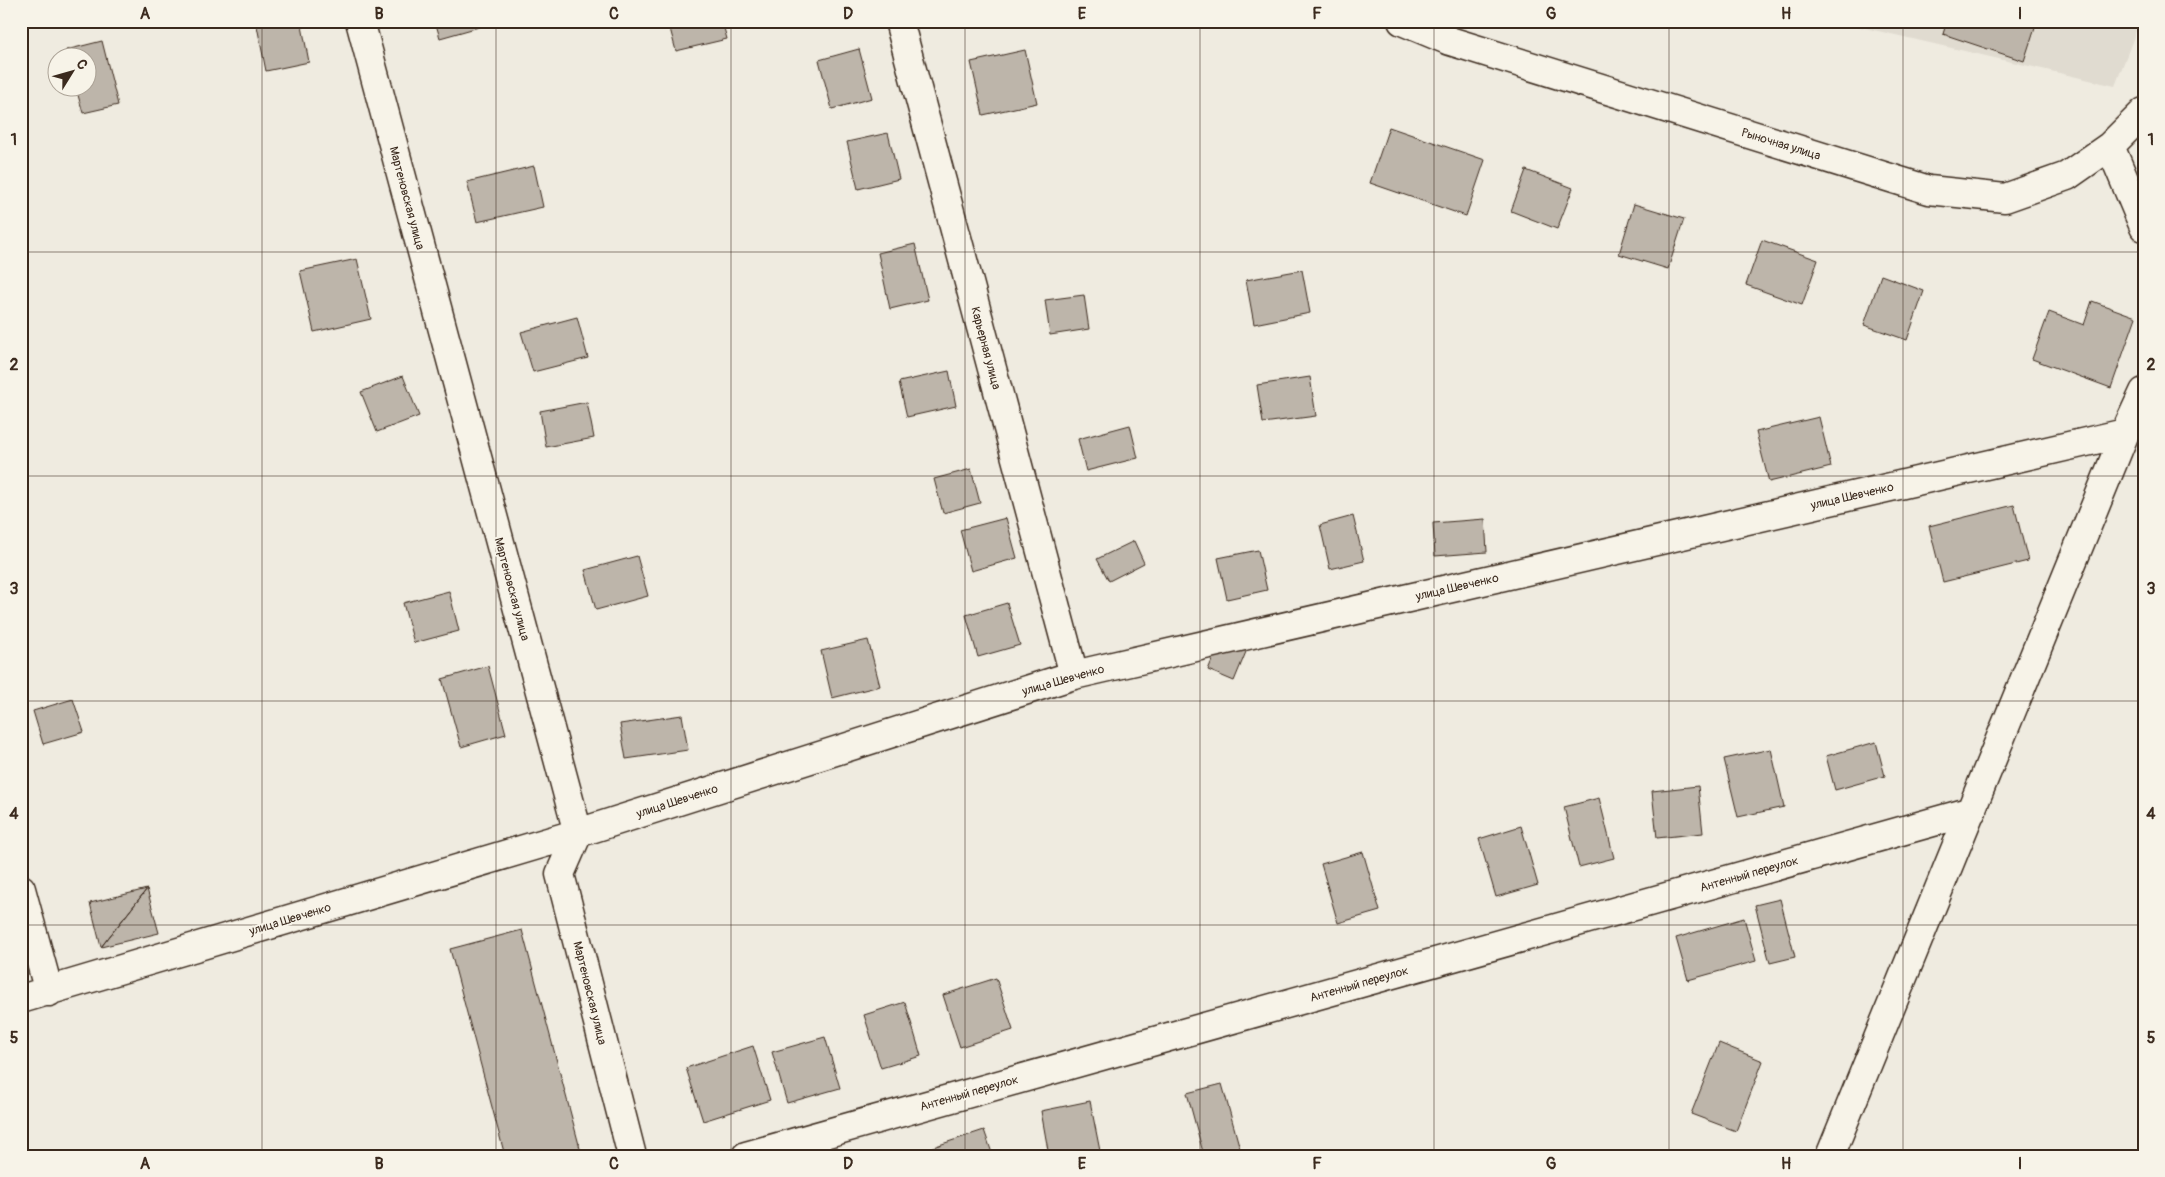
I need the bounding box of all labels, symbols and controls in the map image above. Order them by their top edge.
text: A [140,4,151,24]
text: B [374,4,384,24]
text: C [609,4,619,24]
text: D [843,4,853,24]
text: E [1078,4,1087,24]
text: F [1312,4,1322,24]
text: G [1546,4,1557,24]
text: H [1781,4,1791,24]
text: I [2018,4,2022,24]
north arrow [48,48,98,98]
text: С [73,56,92,73]
street label: Рыночная улица [1740,125,1823,164]
text: 1 [11,130,17,150]
text: 1 [2148,130,2154,150]
street label: Мартеновская улица [386,145,428,252]
street label: Карьерная улица [967,305,1004,391]
text: 2 [10,355,19,375]
text: 2 [2147,355,2156,375]
street label: улица Шевченко [1808,480,1896,514]
street label: Мартеновская улица [491,536,533,643]
street label: улица Шевченко [1413,571,1501,605]
text: 3 [10,579,19,599]
text: 3 [2147,579,2156,599]
street label: улица Шевченко [1019,661,1106,700]
street label: улица Шевченко [634,781,720,822]
text: 4 [9,804,19,824]
text: 4 [2146,804,2156,824]
street label: Антенный переулок [1698,853,1800,896]
street label: улица Шевченко [246,900,333,939]
street label: Мартеновская улица [569,940,610,1047]
street label: Антенный переулок [1308,963,1410,1006]
text: 5 [10,1028,19,1048]
text: 5 [2147,1028,2156,1048]
street label: Антенный переулок [918,1072,1020,1115]
text: A [140,1154,151,1174]
text: B [374,1154,384,1174]
text: C [609,1154,619,1174]
text: D [843,1154,853,1174]
text: E [1078,1154,1087,1174]
text: F [1312,1154,1322,1174]
text: G [1546,1154,1557,1174]
text: H [1781,1154,1791,1174]
text: I [2018,1154,2022,1174]

